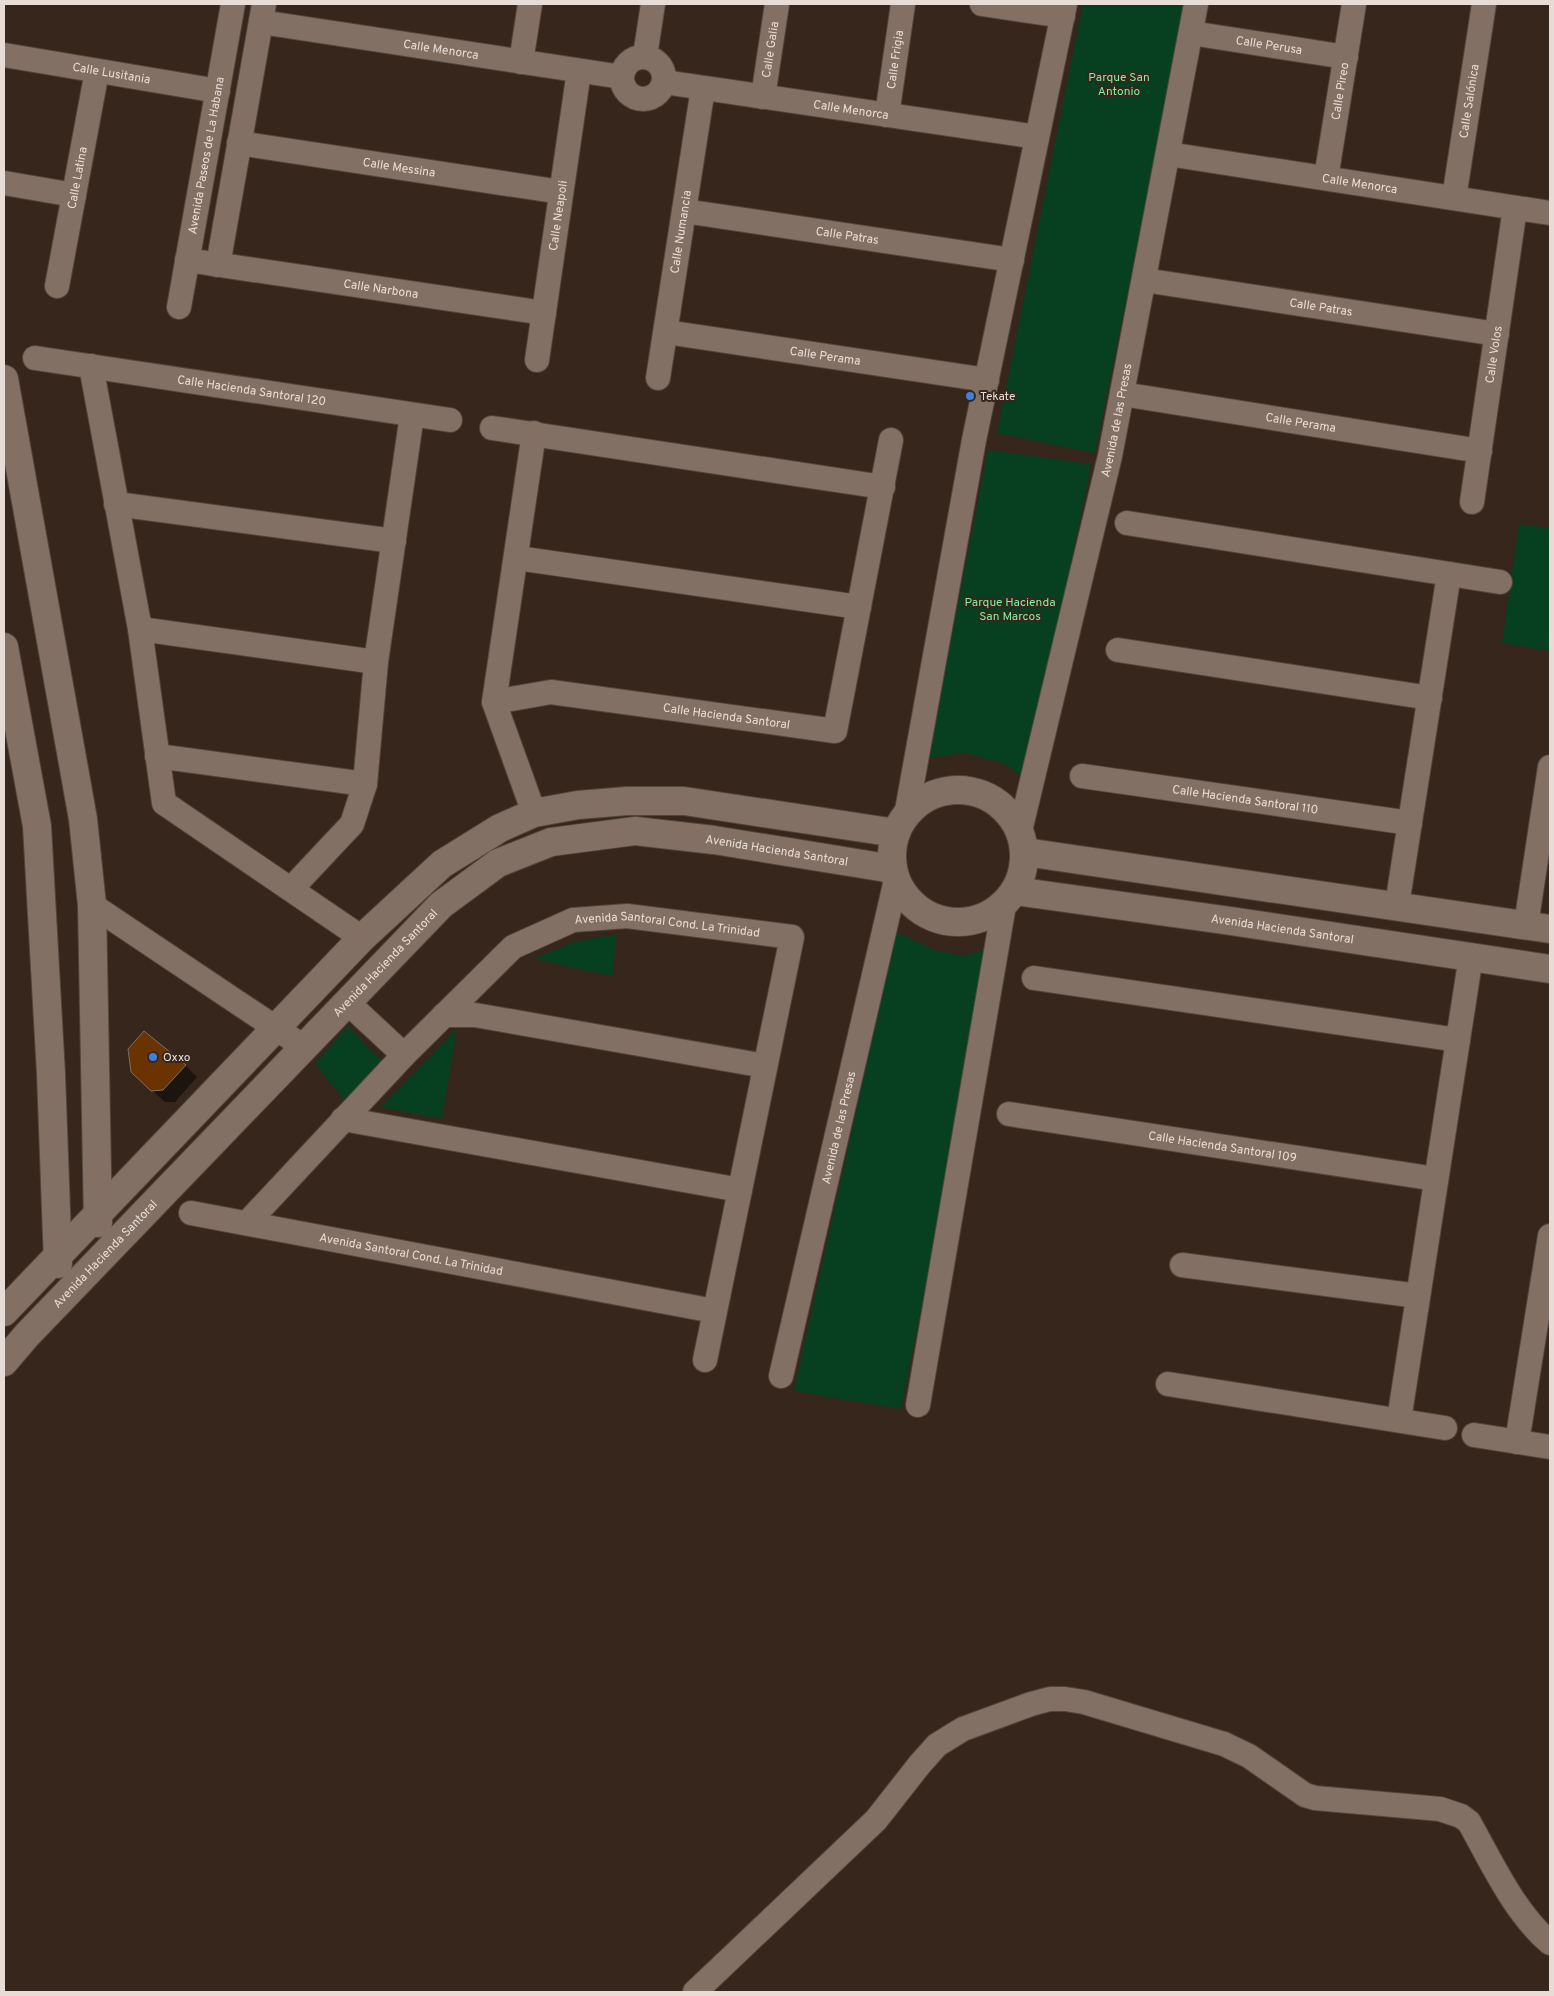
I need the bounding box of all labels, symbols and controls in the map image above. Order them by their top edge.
street label: Calle Galia [759,20,783,79]
street label: Calle Frigia [884,29,908,90]
street label: Calle Perusa [1235,33,1303,59]
street label: Calle Menorca [402,37,480,64]
street label: Calle Lusitania [71,60,152,89]
street label: Calle Pireo [1328,61,1354,121]
street label: Calle Salónica [1456,63,1484,140]
park label: Parque San Antonio [1088,70,1150,100]
street label: Avenida Paseos de La Habana [185,76,229,236]
street label: Calle Menorca [812,97,890,124]
street label: Calle Latina [64,146,92,210]
street label: Calle Messina [362,155,436,182]
street label: Calle Menorca [1321,171,1398,198]
street label: Calle Neapoli [546,179,572,252]
street label: Calle Numancia [667,189,696,275]
street label: Calle Patras [814,224,880,249]
street label: Calle Narbona [342,276,419,303]
street label: Calle Patras [1288,295,1353,321]
street label: Calle Volos [1482,325,1507,385]
street label: Calle Perama [789,344,862,370]
street label: Avenida de las Presas [1098,362,1136,479]
street label: Calle Hacienda Santoral 120 [176,372,327,410]
place label: Tekate [980,389,1015,405]
marker: Tekate [964,390,976,402]
street label: Calle Perama [1264,410,1337,437]
park label: Parque Hacienda San Marcos [964,595,1056,625]
street label: Calle Hacienda Santoral [662,700,791,734]
street label: Calle Hacienda Santoral 110 [1171,782,1319,819]
street label: Avenida Hacienda Santoral [705,832,849,871]
street label: Avenida Hacienda Santoral [330,906,442,1021]
street label: Avenida Santoral Cond. La Trinidad [574,909,761,942]
street label: Avenida Hacienda Santoral [1210,911,1355,948]
place label: Oxxo [163,1050,191,1066]
marker: Oxxo [147,1051,159,1063]
street label: Avenida de las Presas [819,1070,860,1186]
street label: Calle Hacienda Santoral 109 [1147,1128,1298,1167]
street label: Avenida Hacienda Santoral [50,1197,162,1312]
street label: Avenida Santoral Cond. La Trinidad [318,1230,504,1280]

